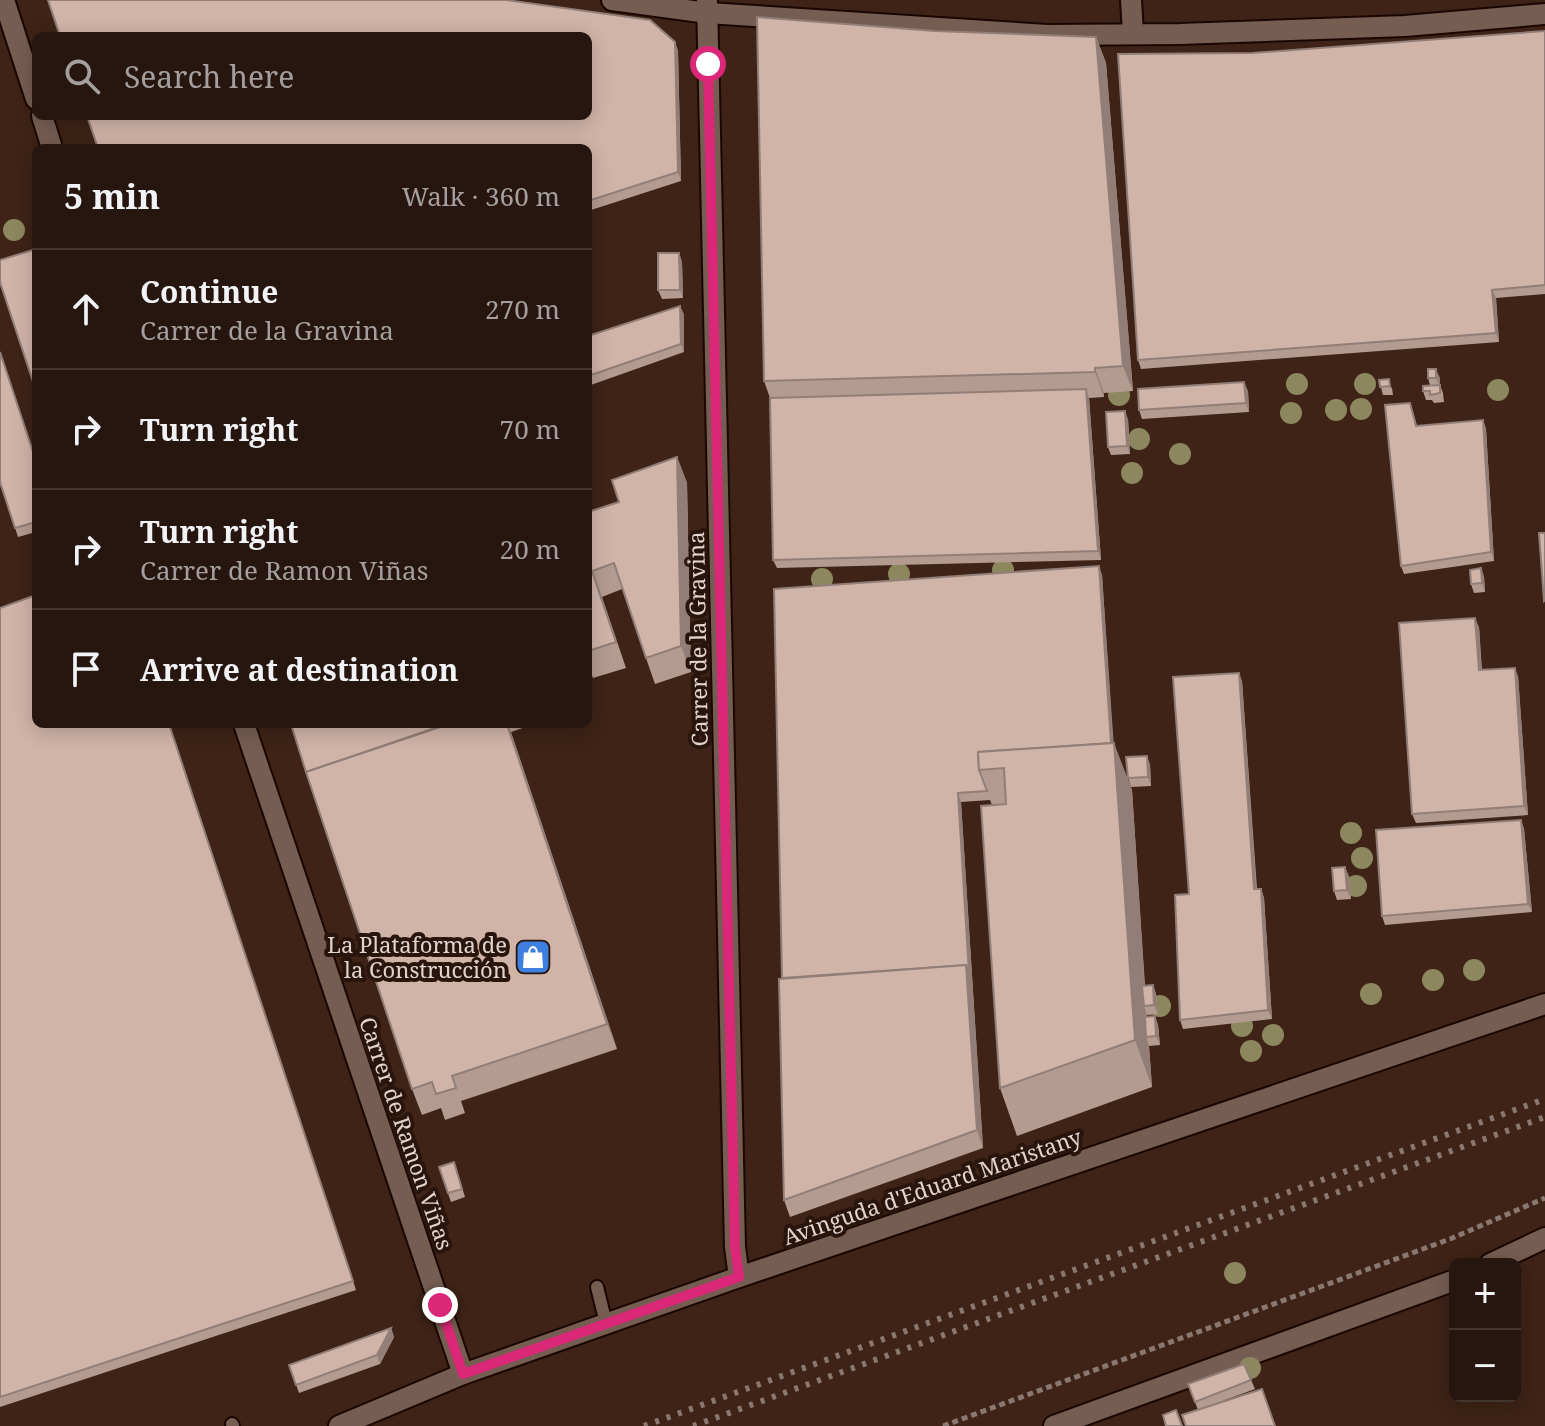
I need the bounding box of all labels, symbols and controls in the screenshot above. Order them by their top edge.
search box [32,32,592,120]
route start [690,46,726,82]
icon: search [60,54,104,98]
text: Search here [124,56,294,97]
text: 5 min [64,173,160,219]
text: Walk · 360 m [402,178,560,214]
text: Continue [140,271,278,312]
icon: ahead [64,287,108,331]
text: 270 m [485,291,560,327]
text: Carrer de la Gravina [140,312,394,348]
icon: right [64,407,108,451]
text: Turn right [140,409,298,450]
text: 70 m [500,411,560,447]
text: Turn right [140,511,298,552]
icon: right [64,527,108,571]
text: 20 m [500,531,560,567]
street label: Carrer de la Gravina [680,531,714,747]
text: Carrer de Ramon Viñas [140,552,428,588]
icon: arrive [64,647,108,691]
text: Arrive at destination [140,649,459,690]
place label: La Plataforma de la Construcción [327,929,507,984]
shop icon: La Plataforma de la Construcción [514,938,552,976]
street label: Carrer de Ramon Viñas [353,1013,461,1253]
street label: Avinguda d'Eduard Maristany [779,1121,1086,1251]
map controls [1449,1258,1521,1402]
button: + [1449,1258,1521,1330]
route end [422,1287,458,1323]
button: − [1449,1330,1521,1402]

